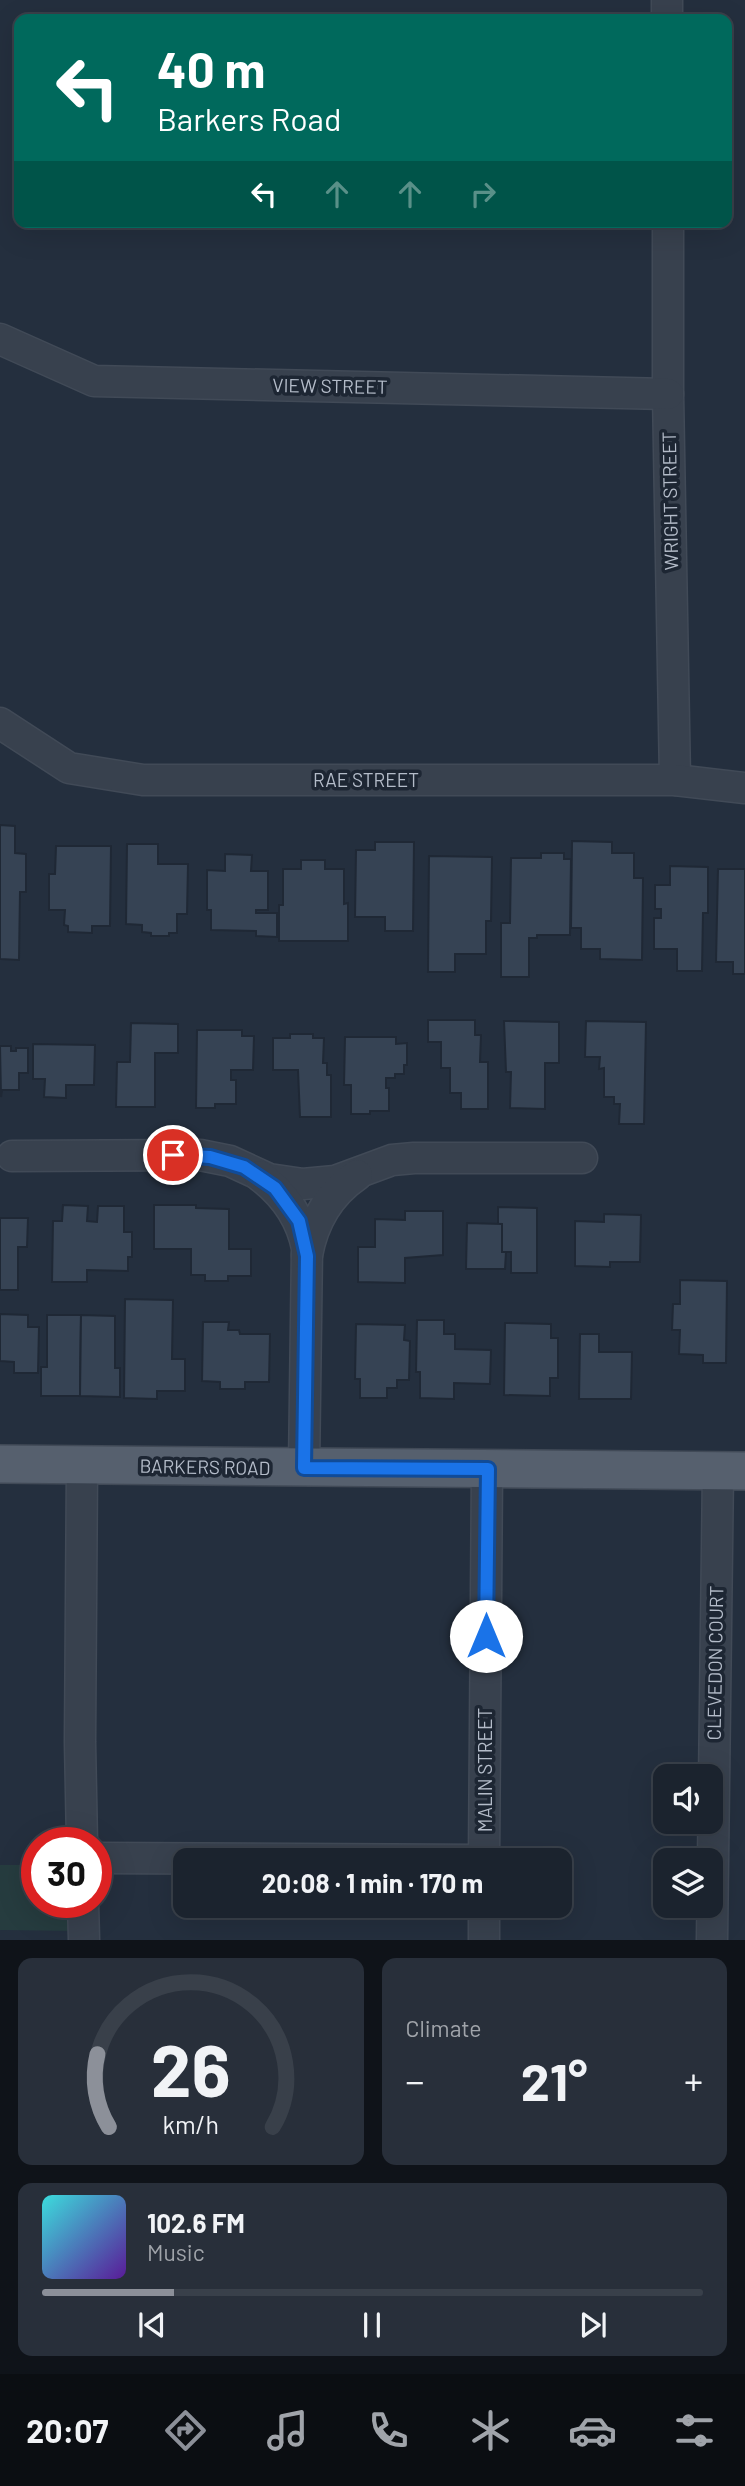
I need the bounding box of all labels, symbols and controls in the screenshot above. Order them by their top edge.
text: 40 m [157,39,265,98]
icon: left [42,42,133,133]
text: Barkers Road [157,99,341,137]
icon: left [245,175,283,213]
icon: ahead [318,175,356,213]
icon: ahead [391,175,429,213]
icon: right [464,175,502,213]
street label: VIEW STREET [272,373,388,398]
street label: WRIGHT STREET [657,431,682,571]
street label: RAE STREET [313,768,419,791]
pin [143,1125,203,1185]
icon: arrive [154,1136,192,1174]
street label: BARKERS ROAD [139,1454,271,1479]
street label: CLEVEDON COURT [702,1585,727,1741]
position arrow [449,1599,523,1673]
street label: MALIN STREET [473,1708,496,1832]
map controls [653,1764,723,1918]
button: sound [653,1764,723,1834]
speed limit sign: 30 [21,1827,112,1918]
button: layers [653,1848,723,1918]
text: 20:08 · 1 min · 170 m [262,1867,483,1898]
text: Climate [406,2014,482,2042]
text: 26 [151,2025,231,2113]
text: 21° [521,2049,588,2111]
text: − [406,2057,425,2103]
text: + [684,2057,703,2103]
text: km/h [162,2109,219,2139]
text: 102.6 FM [147,2207,245,2238]
text: Music [147,2238,205,2266]
icon: previous [133,2306,171,2344]
icon: pause [353,2306,391,2344]
icon: next [574,2306,612,2344]
icon: directions [161,2406,210,2455]
icon: music [263,2406,312,2455]
icon: phone [364,2406,413,2455]
icon: climate [466,2406,515,2455]
icon: car [568,2406,617,2455]
icon: filters [670,2406,719,2455]
text: 20:07 [26,2411,108,2449]

